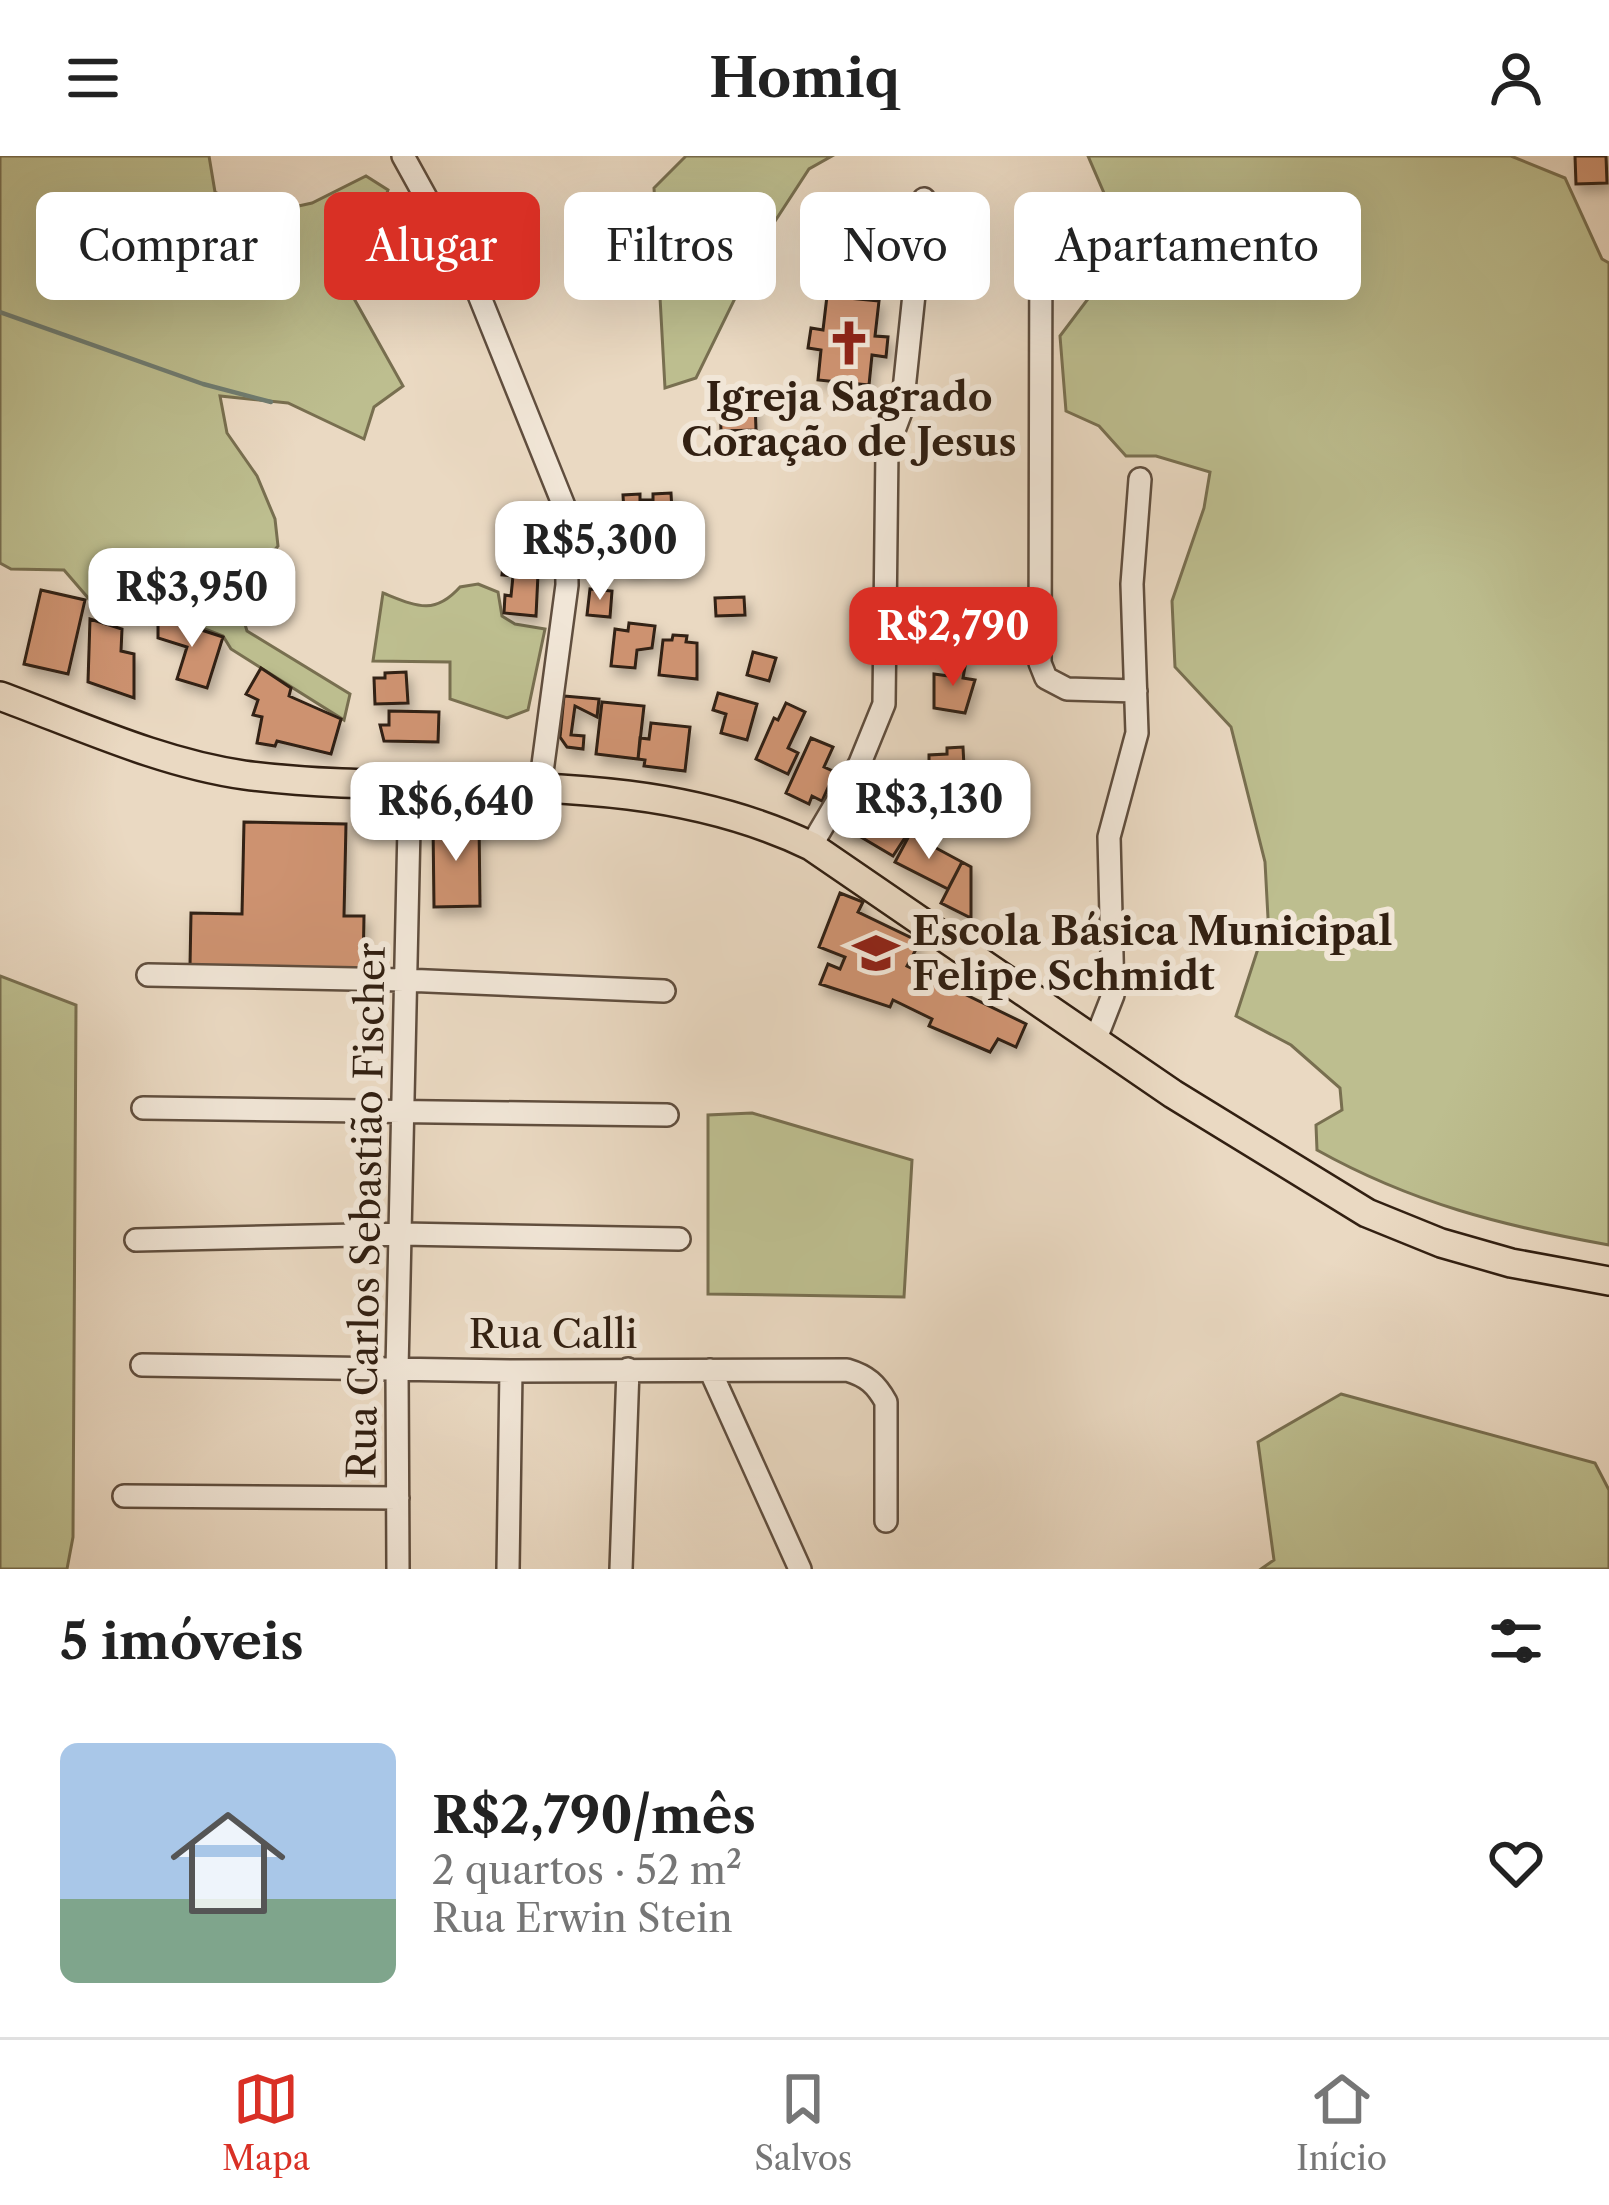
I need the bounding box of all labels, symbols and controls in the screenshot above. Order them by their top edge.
icon: menu [60,45,126,111]
text: Homiq [709,45,900,111]
icon: person [1483,45,1549,111]
chip: Comprar [36,192,300,300]
chip: Alugar [324,192,540,300]
chip: Filtros [564,192,776,300]
chip: Novo [800,192,990,300]
chip: Apartamento [1014,192,1361,300]
church icon: Igreja Sagrado Coração de Jesus [824,318,874,368]
place label: Igreja Sagrado Coração de Jesus [681,373,1017,466]
pin: R$5,300 [489,501,711,603]
text: R$5,300 [522,516,678,564]
pin: R$3,950 [81,548,303,650]
text: R$3,950 [115,563,269,611]
pin: R$2,790 [842,587,1064,689]
text: R$2,790 [876,602,1030,650]
pin: R$3,130 [818,760,1040,862]
pin: R$6,640 [345,762,567,864]
text: R$3,130 [855,775,1004,823]
text: R$6,640 [377,777,535,825]
place label: Escola Básica Municipal Felipe Schmidt [912,907,1392,1000]
school or university icon: Escola Básica Municipal Felipe Schmidt [851,928,901,978]
street label: Rua Carlos Sebastião Fischer [337,942,395,1480]
street label: Rua Calli [469,1310,637,1358]
icon: filters [1483,1608,1549,1674]
text: 5 imóveis [60,1610,304,1672]
text: R$2,790/mês [432,1784,756,1846]
icon: home [156,1791,300,1935]
icon: heart [1483,1830,1549,1896]
text: 2 quartos · 52 m² [432,1846,742,1894]
text: Rua Erwin Stein [432,1894,733,1942]
tab: Mapa [222,2066,310,2179]
tab: Salvos [754,2066,852,2179]
tab: Início [1296,2066,1387,2179]

